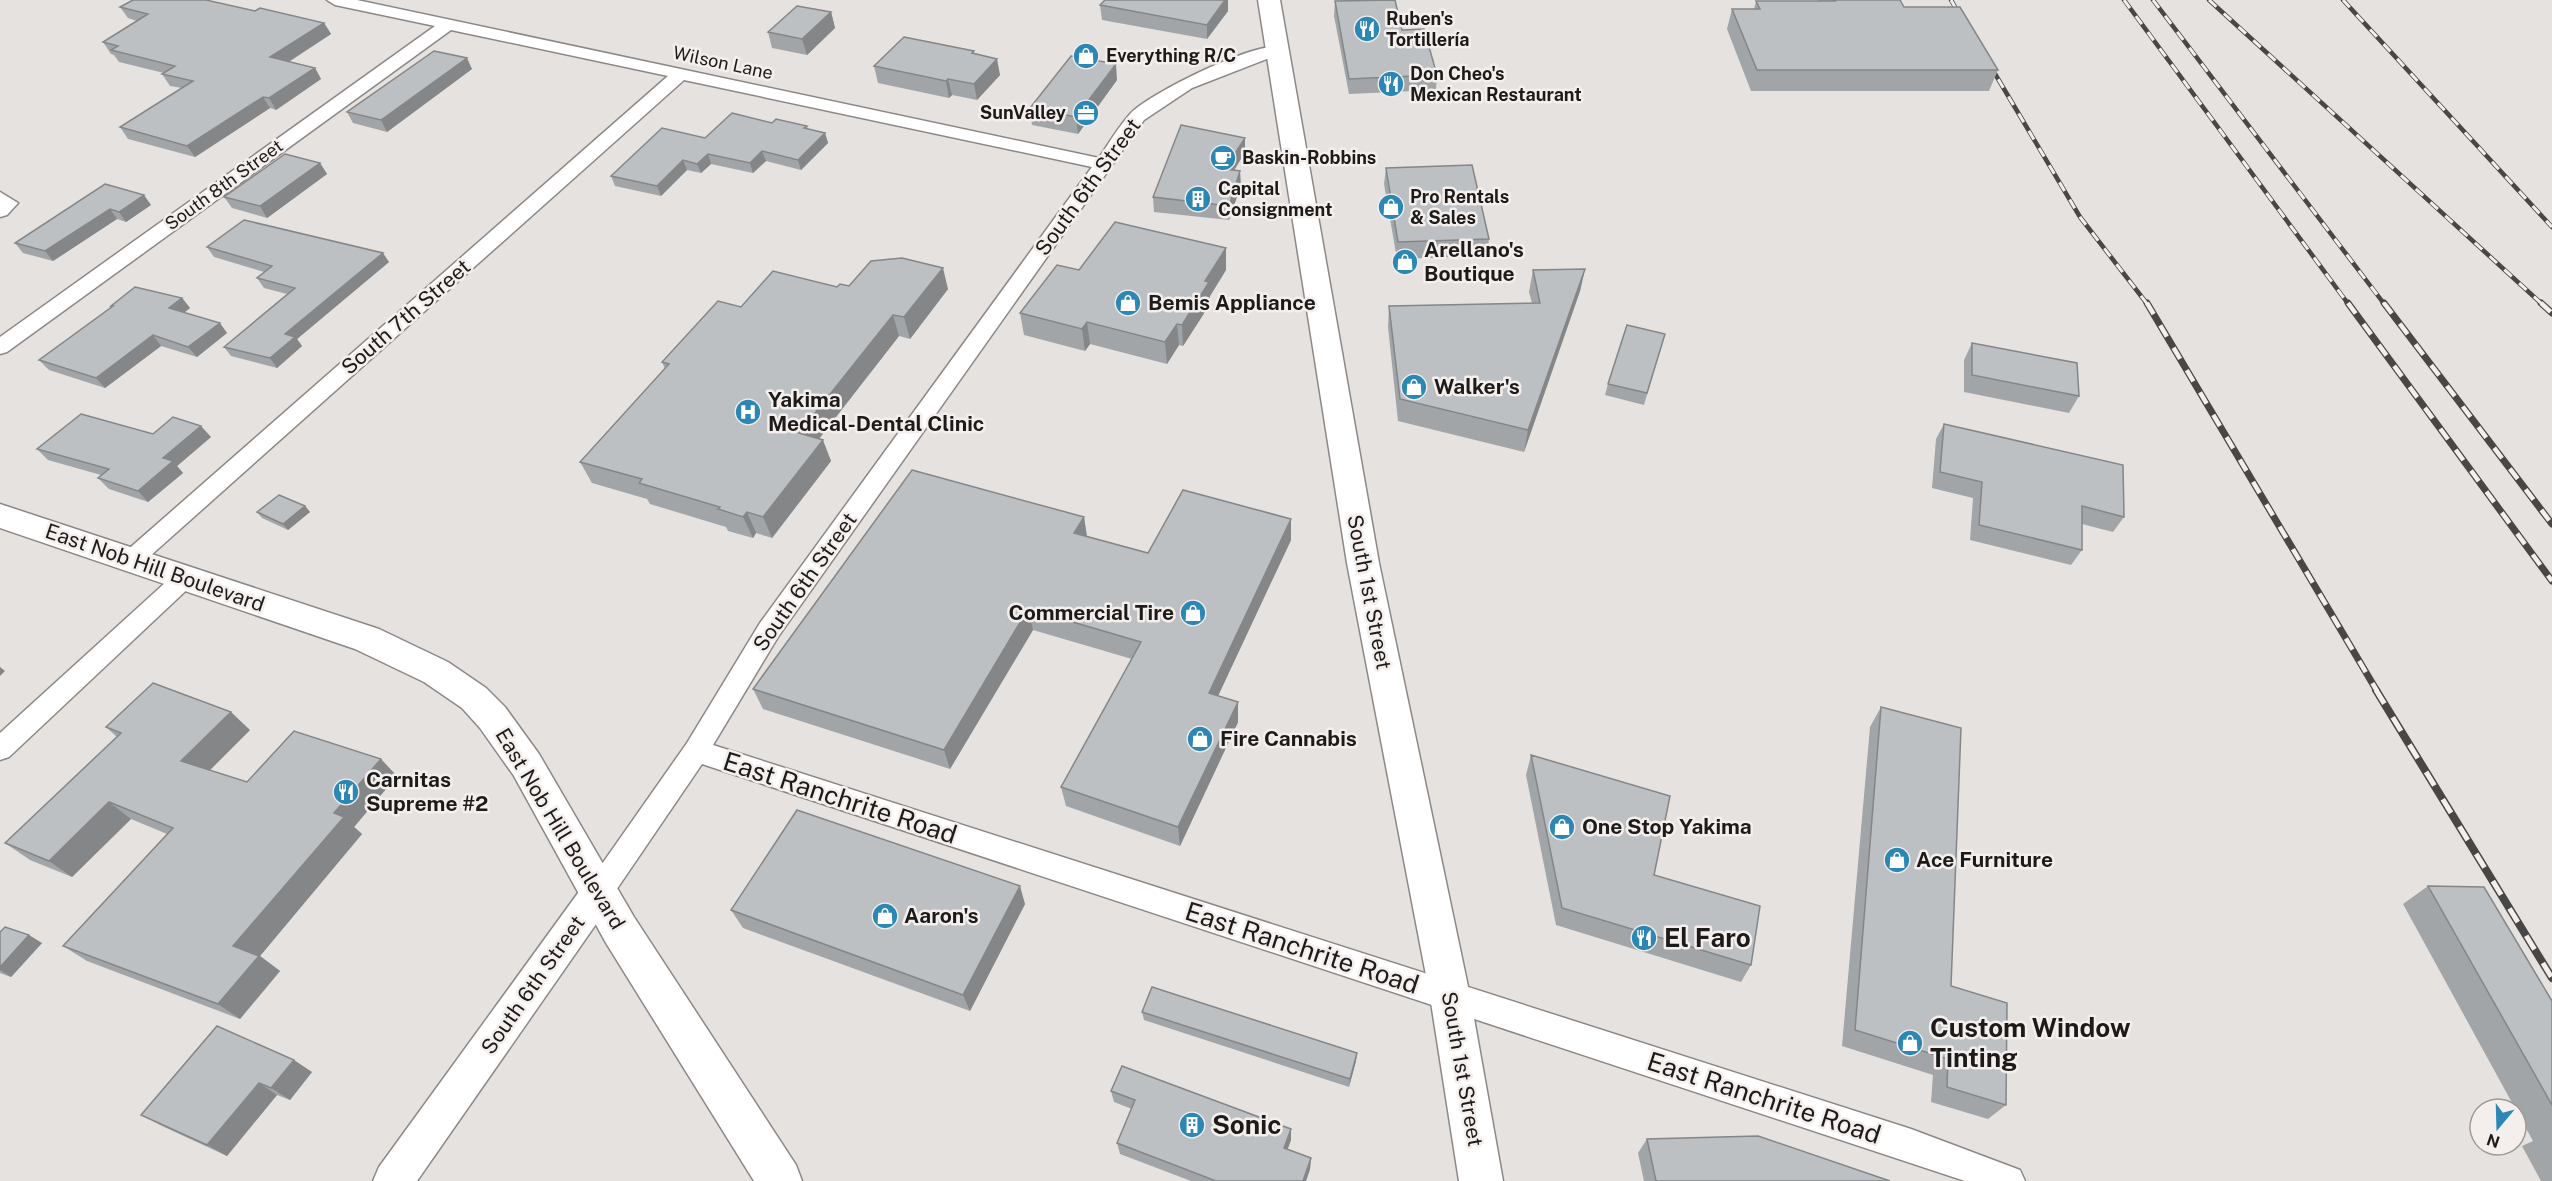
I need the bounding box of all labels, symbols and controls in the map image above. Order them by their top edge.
place label: Ruben's Tortillería [1386,8,1470,50]
restaurant icon: Ruben's Tortillería [1352,14,1382,44]
shop icon: Everything R/C [1071,41,1101,71]
street label: Wilson Lane [671,42,775,83]
place label: Everything R/C [1106,45,1236,66]
place label: Don Cheo's Mexican Restaurant [1410,63,1582,105]
restaurant icon: Don Cheo's Mexican Restaurant [1376,69,1406,99]
office icon: SunValley [1071,98,1101,128]
place label: SunValley [980,102,1066,123]
street label: South 6th Street [1030,113,1146,260]
street label: South 8th Street [161,135,287,234]
cafe icon: Baskin-Robbins [1208,143,1238,173]
place label: Baskin-Robbins [1242,147,1376,168]
place label: Capital Consignment [1218,178,1332,220]
building icon: Capital Consignment [1183,184,1213,214]
place label: Pro Rentals & Sales [1410,186,1509,228]
shop icon: Pro Rentals & Sales [1376,192,1406,222]
place label: Arellano's Boutique [1424,237,1524,286]
shop icon: Arellano's Boutique [1390,247,1420,277]
street label: South 7th Street [336,254,475,379]
shop icon: Bemis Appliance [1113,288,1143,318]
place label: Bemis Appliance [1148,290,1316,315]
shop icon: Walker's [1399,372,1429,402]
place label: Walker's [1434,374,1520,399]
place label: Yakima Medical-Dental Clinic [768,387,984,436]
hospital icon: Yakima Medical-Dental Clinic [733,397,763,427]
street label: South 6th Street [748,508,862,656]
street label: South 1st Street [1342,512,1397,671]
street label: East Nob Hill Boulevard [42,518,268,617]
shop icon: Commercial Tire [1178,598,1208,628]
place label: Commercial Tire [1009,600,1174,625]
street label: East Nob Hill Boulevard [490,724,630,934]
shop icon: Fire Cannabis [1185,724,1215,754]
place label: Fire Cannabis [1220,726,1357,751]
street label: East Ranchrite Road [719,745,961,850]
place label: Carnitas Supreme #2 [366,767,488,816]
restaurant icon: Carnitas Supreme #2 [331,777,361,807]
shop icon: One Stop Yakima [1547,812,1577,842]
place label: One Stop Yakima [1582,814,1752,839]
shop icon: Ace Furniture [1882,845,1912,875]
place label: Ace Furniture [1916,847,2053,872]
street label: East Ranchrite Road [1181,895,1423,1000]
shop icon: Aaron's [870,901,900,931]
place label: Aaron's [904,903,978,928]
street label: South 6th Street [476,911,590,1059]
place label: El Faro [1664,922,1751,953]
restaurant icon: El Faro [1629,923,1659,953]
street label: South 1st Street [1437,989,1488,1148]
place label: Custom Window Tinting [1930,1012,2131,1073]
shop icon: Custom Window Tinting [1895,1028,1925,1058]
street label: East Ranchrite Road [1643,1045,1885,1150]
north arrow [2468,1097,2528,1157]
place label: Sonic [1212,1109,1281,1140]
building icon: Sonic [1177,1110,1207,1140]
text: N [2484,1130,2502,1152]

